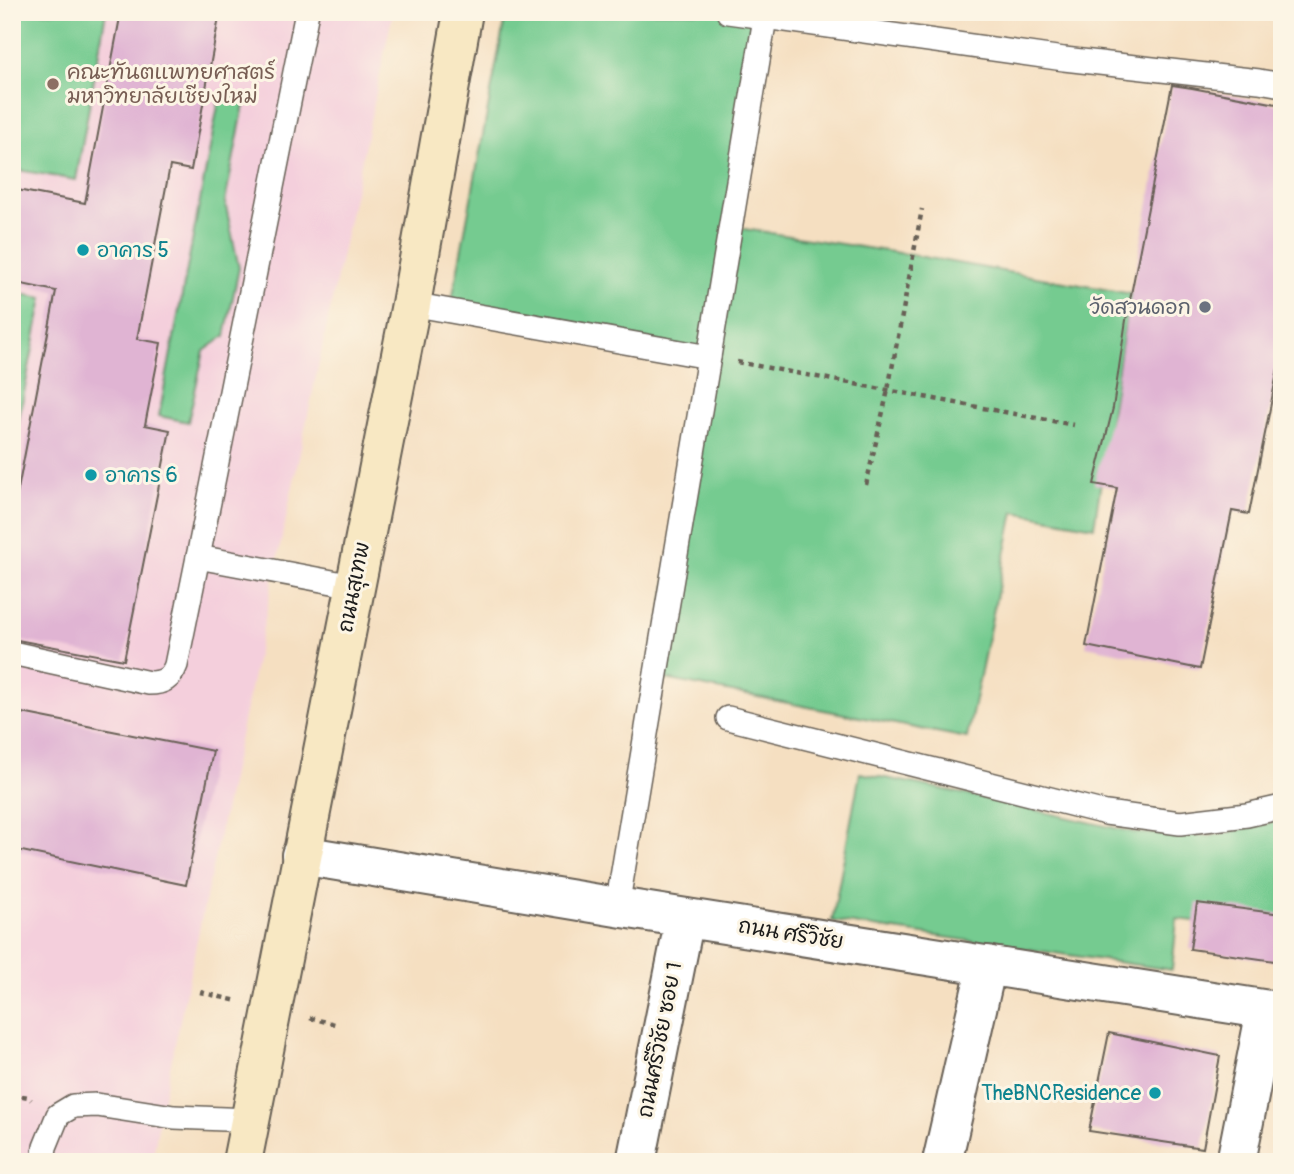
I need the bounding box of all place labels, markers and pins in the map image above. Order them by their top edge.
place label: คณะทันตแพทยศาสตร์ มหาวิทยาลัยเชียงใหม่ [67,59,275,110]
marker: คณะทันตแพทยศาสตร์ มหาวิทยาลัยเชียงใหม่ [45,76,61,92]
place label: อาคาร 5 [97,237,169,264]
marker: อาคาร 5 [75,242,91,258]
place label: วัดสวนดอก [1090,294,1191,321]
marker: วัดสวนดอก [1197,299,1213,315]
place label: อาคาร 6 [105,462,178,489]
marker: อาคาร 6 [83,467,99,483]
place label: TheBNCResidence [981,1080,1142,1107]
marker: TheBNCResidence [1147,1085,1163,1101]

